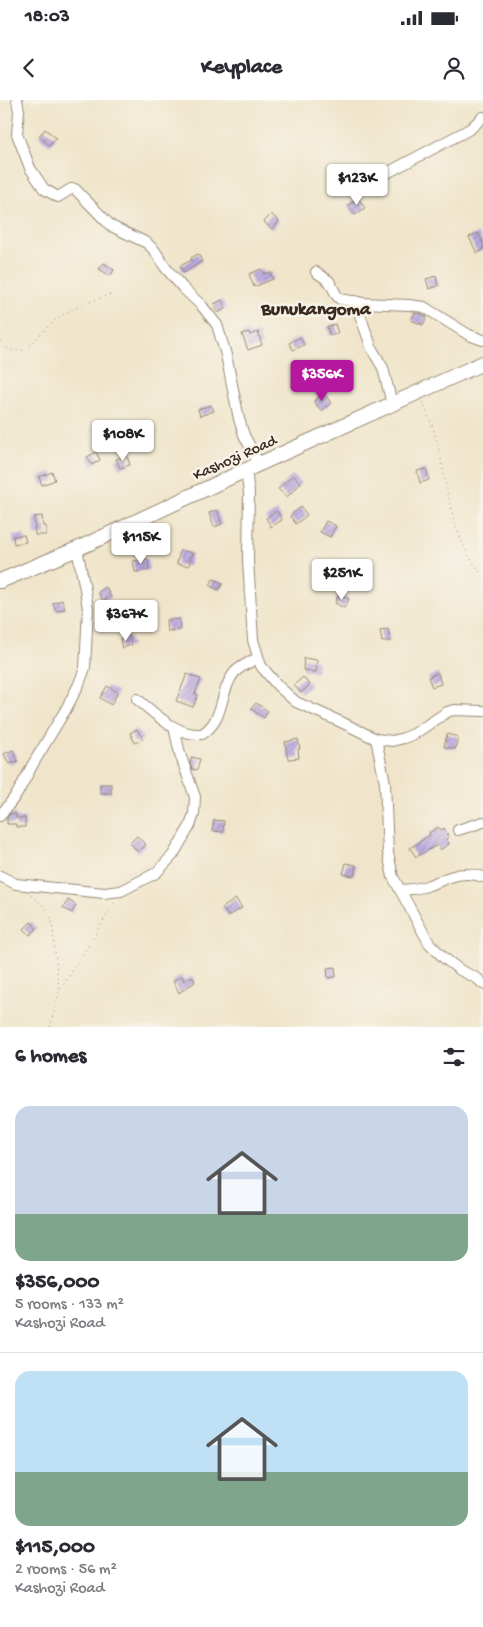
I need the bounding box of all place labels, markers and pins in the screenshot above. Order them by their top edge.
pin: $123K [322,164,392,206]
pin: $356K [287,360,357,402]
pin: $108K [88,420,158,462]
pin: $115K [106,522,176,565]
pin: $251K [307,558,377,601]
pin: $367K [91,600,161,642]

